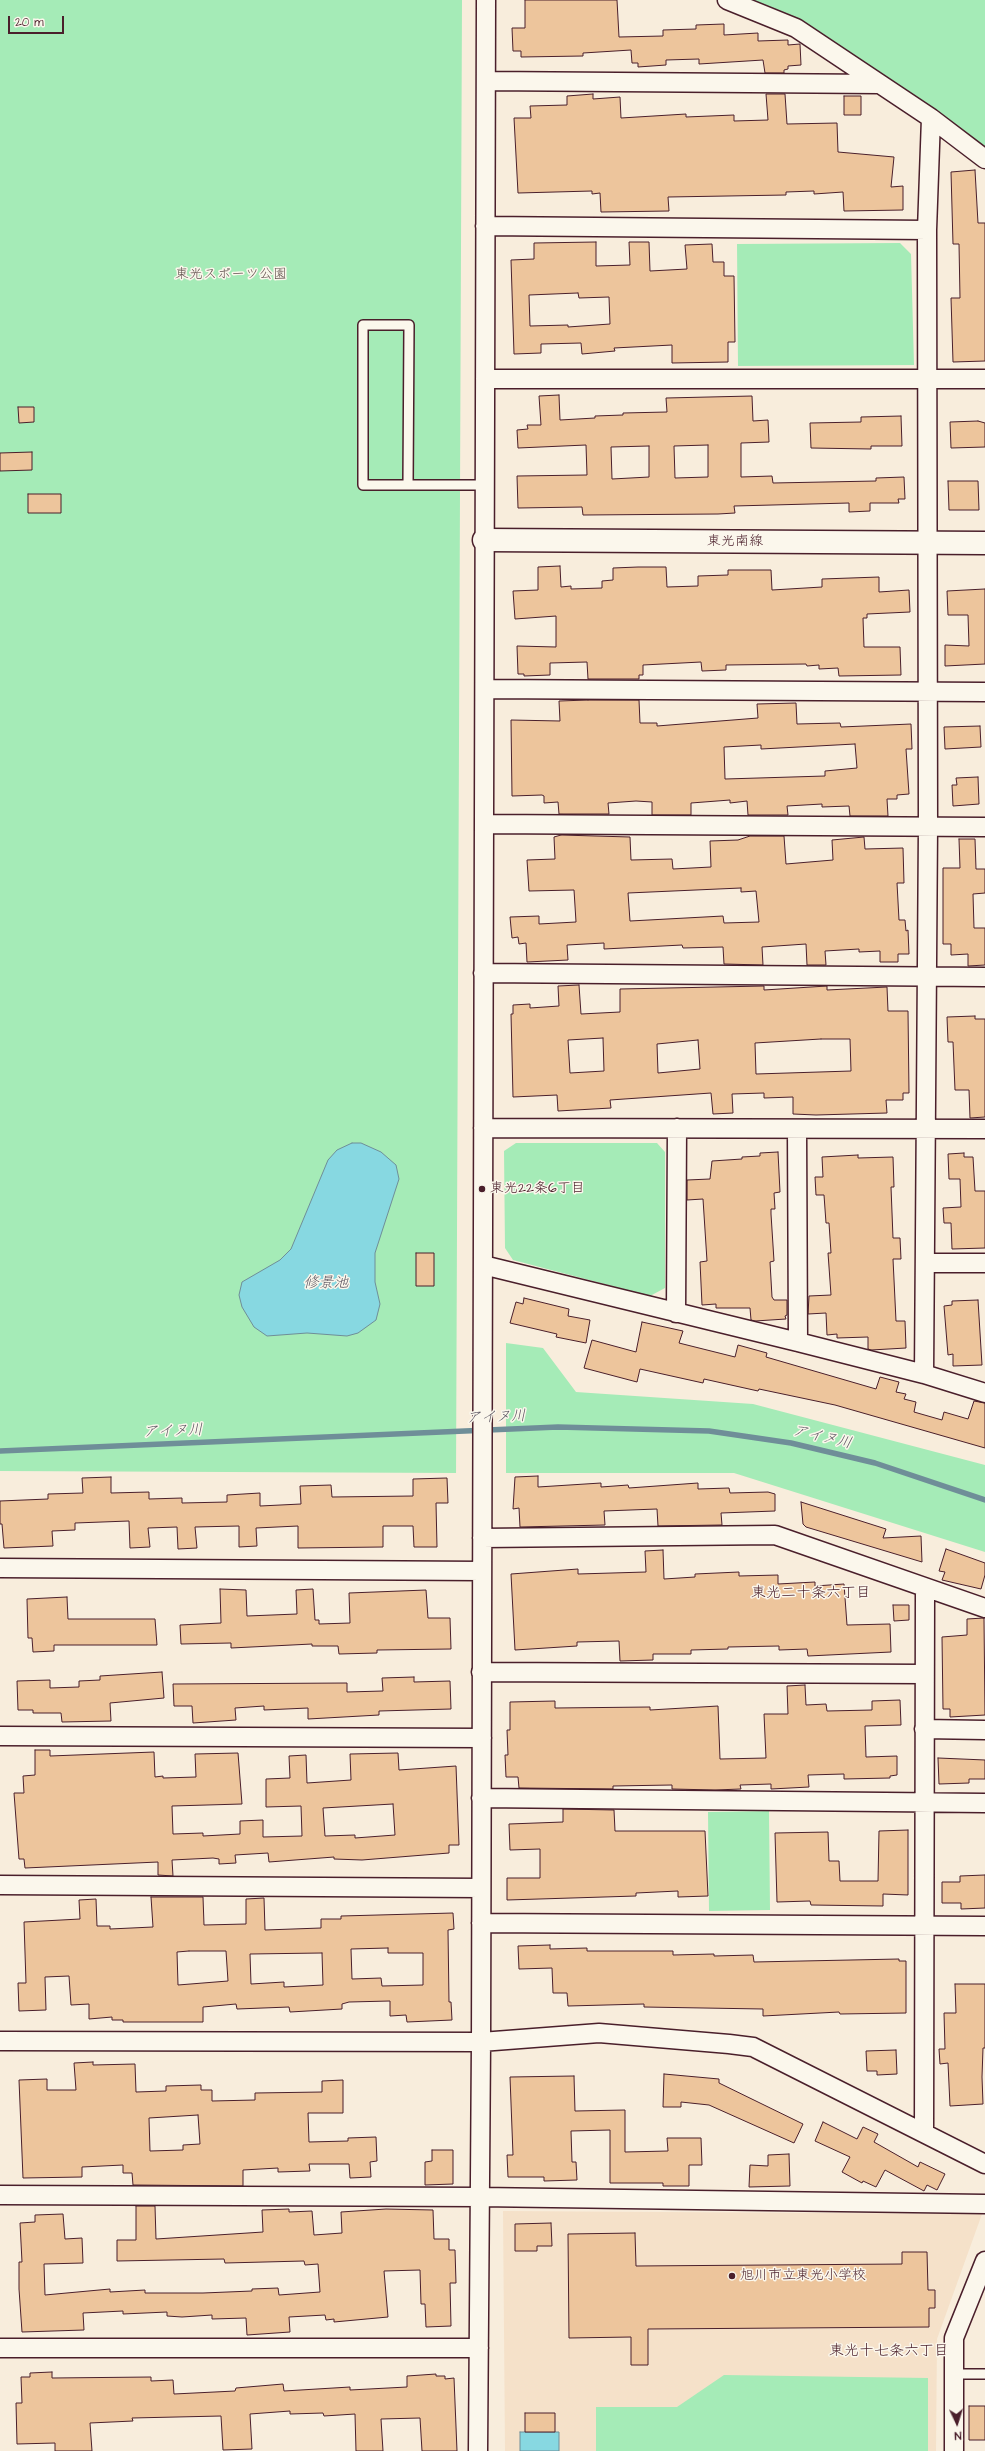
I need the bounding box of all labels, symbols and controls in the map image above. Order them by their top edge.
scale bar [10,8,66,34]
text: 20 m [15,14,44,31]
park label: 東光スポーツ公園 [175,267,287,283]
street label: 東光南線 [707,534,763,550]
place label: 東光22条6丁目 [490,1181,585,1197]
marker: 東光22条6丁目 [477,1184,487,1194]
water label: 修景池 [304,1275,348,1293]
water label: アイヌ川 [466,1408,526,1428]
water label: アイヌ川 [143,1422,203,1442]
water label: アイヌ川 [791,1422,853,1454]
district label: 東光二十条六丁目 [751,1585,871,1603]
place label: 旭川市立東光小学校 [740,2268,866,2284]
marker: 旭川市立東光小学校 [727,2271,737,2281]
district label: 東光十七条六丁目 [829,2343,949,2361]
north arrow [937,2403,977,2443]
text: N [954,2428,962,2443]

